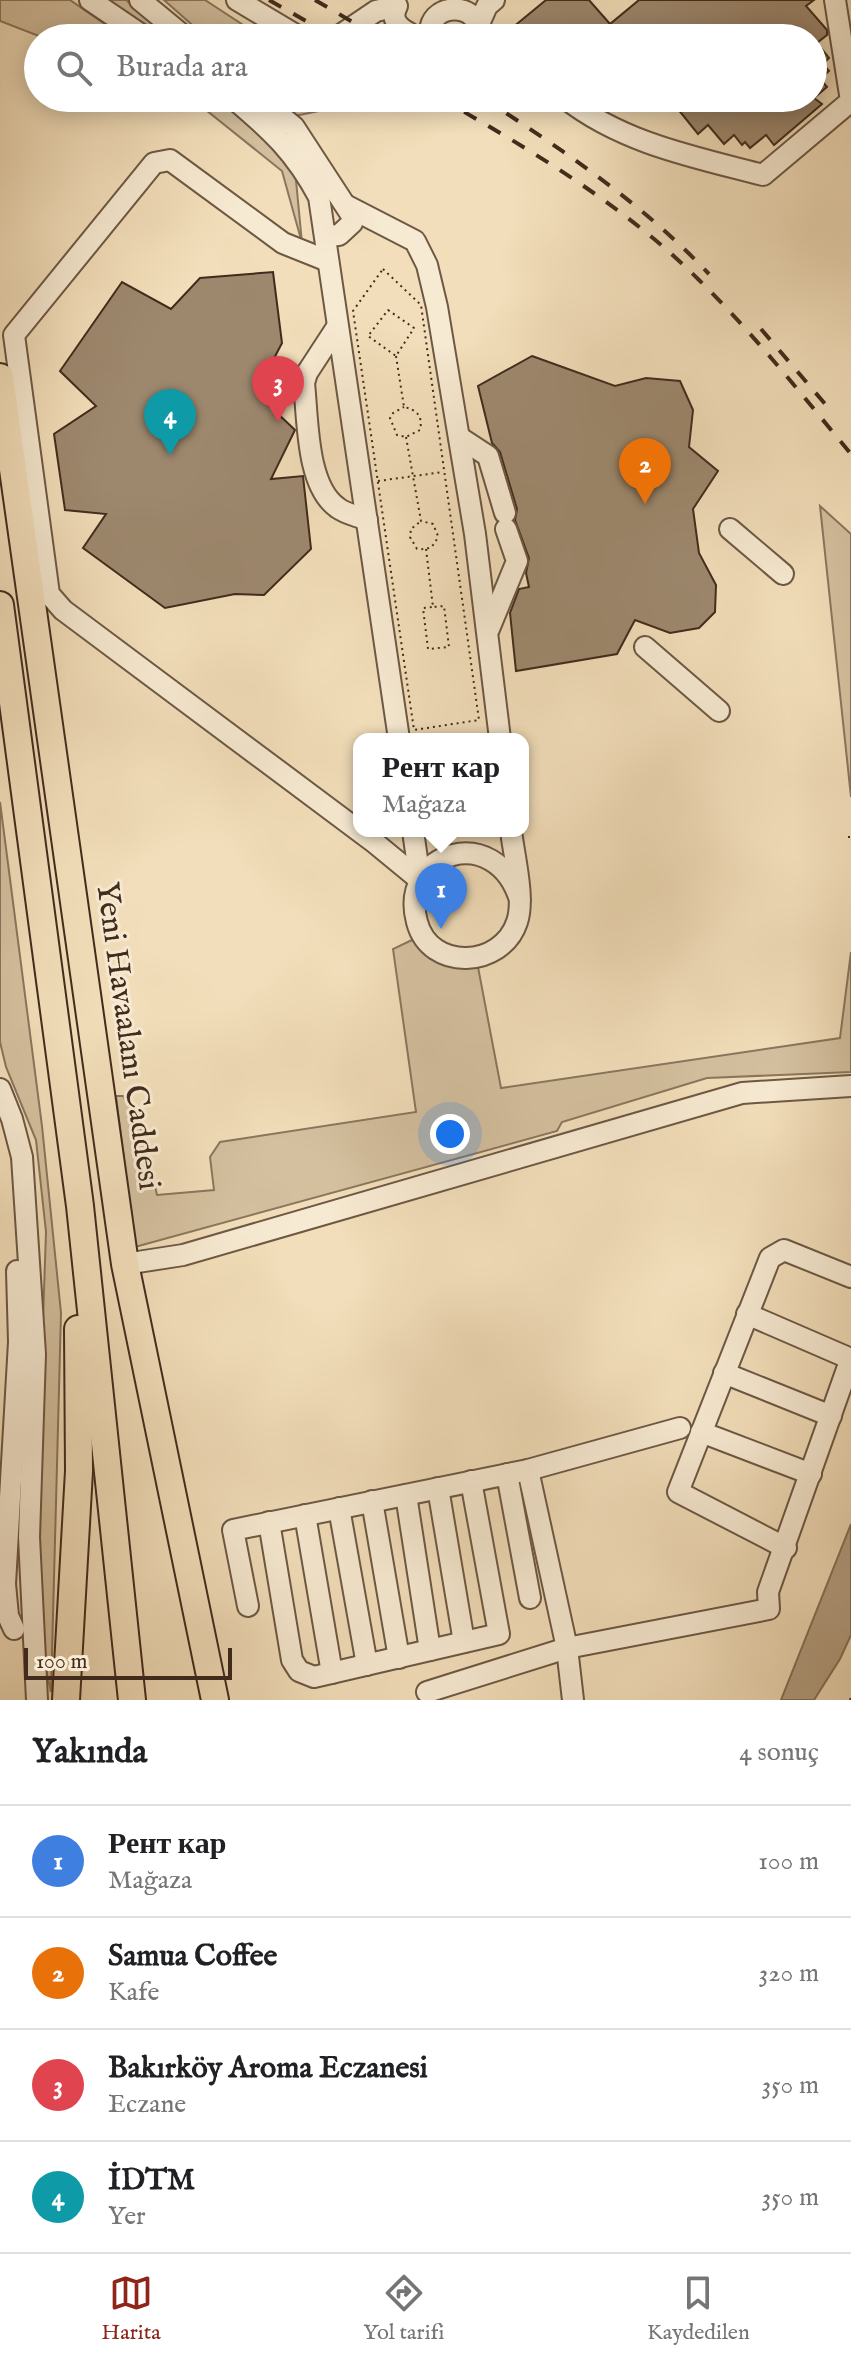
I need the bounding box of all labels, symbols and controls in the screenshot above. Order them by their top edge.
search box [24,24,827,112]
icon: search [52,46,96,90]
text: Burada ara [116,49,248,87]
pin: 3 [252,356,304,422]
pin: 4 [144,389,196,455]
pin: 2 [619,438,671,504]
popup [353,733,529,837]
text: Рент кар [382,750,500,788]
text: Mağaza [382,788,466,821]
pin: 1 [415,863,467,929]
street label: Yeni Havaalanı Caddesi [85,879,169,1193]
your location [430,1114,470,1154]
scale bar [24,1644,232,1680]
text: 100 m [36,1648,88,1676]
text: Yakında [32,1731,147,1774]
text: 4 sonuç [739,1736,819,1769]
text: Рент кар [108,1826,226,1864]
text: 1 [53,1845,63,1878]
text: 100 m [758,1845,819,1878]
text: Mağaza [108,1864,192,1897]
text: Samua Coffee [108,1938,277,1976]
text: 2 [52,1957,64,1990]
text: 320 m [759,1957,819,1990]
text: Kafe [108,1976,159,2009]
text: Bakırköy Aroma Eczanesi [108,2050,428,2088]
text: 3 [53,2069,63,2102]
text: 350 m [761,2069,819,2102]
text: Eczane [108,2088,186,2121]
text: İDTM [108,2162,195,2200]
text: 4 [52,2181,64,2214]
text: 350 m [761,2181,819,2214]
text: Yer [108,2200,146,2233]
tab: Harita [101,2271,161,2347]
tab: Yol tarifi [363,2271,444,2347]
tab: Kaydedilen [647,2271,750,2347]

